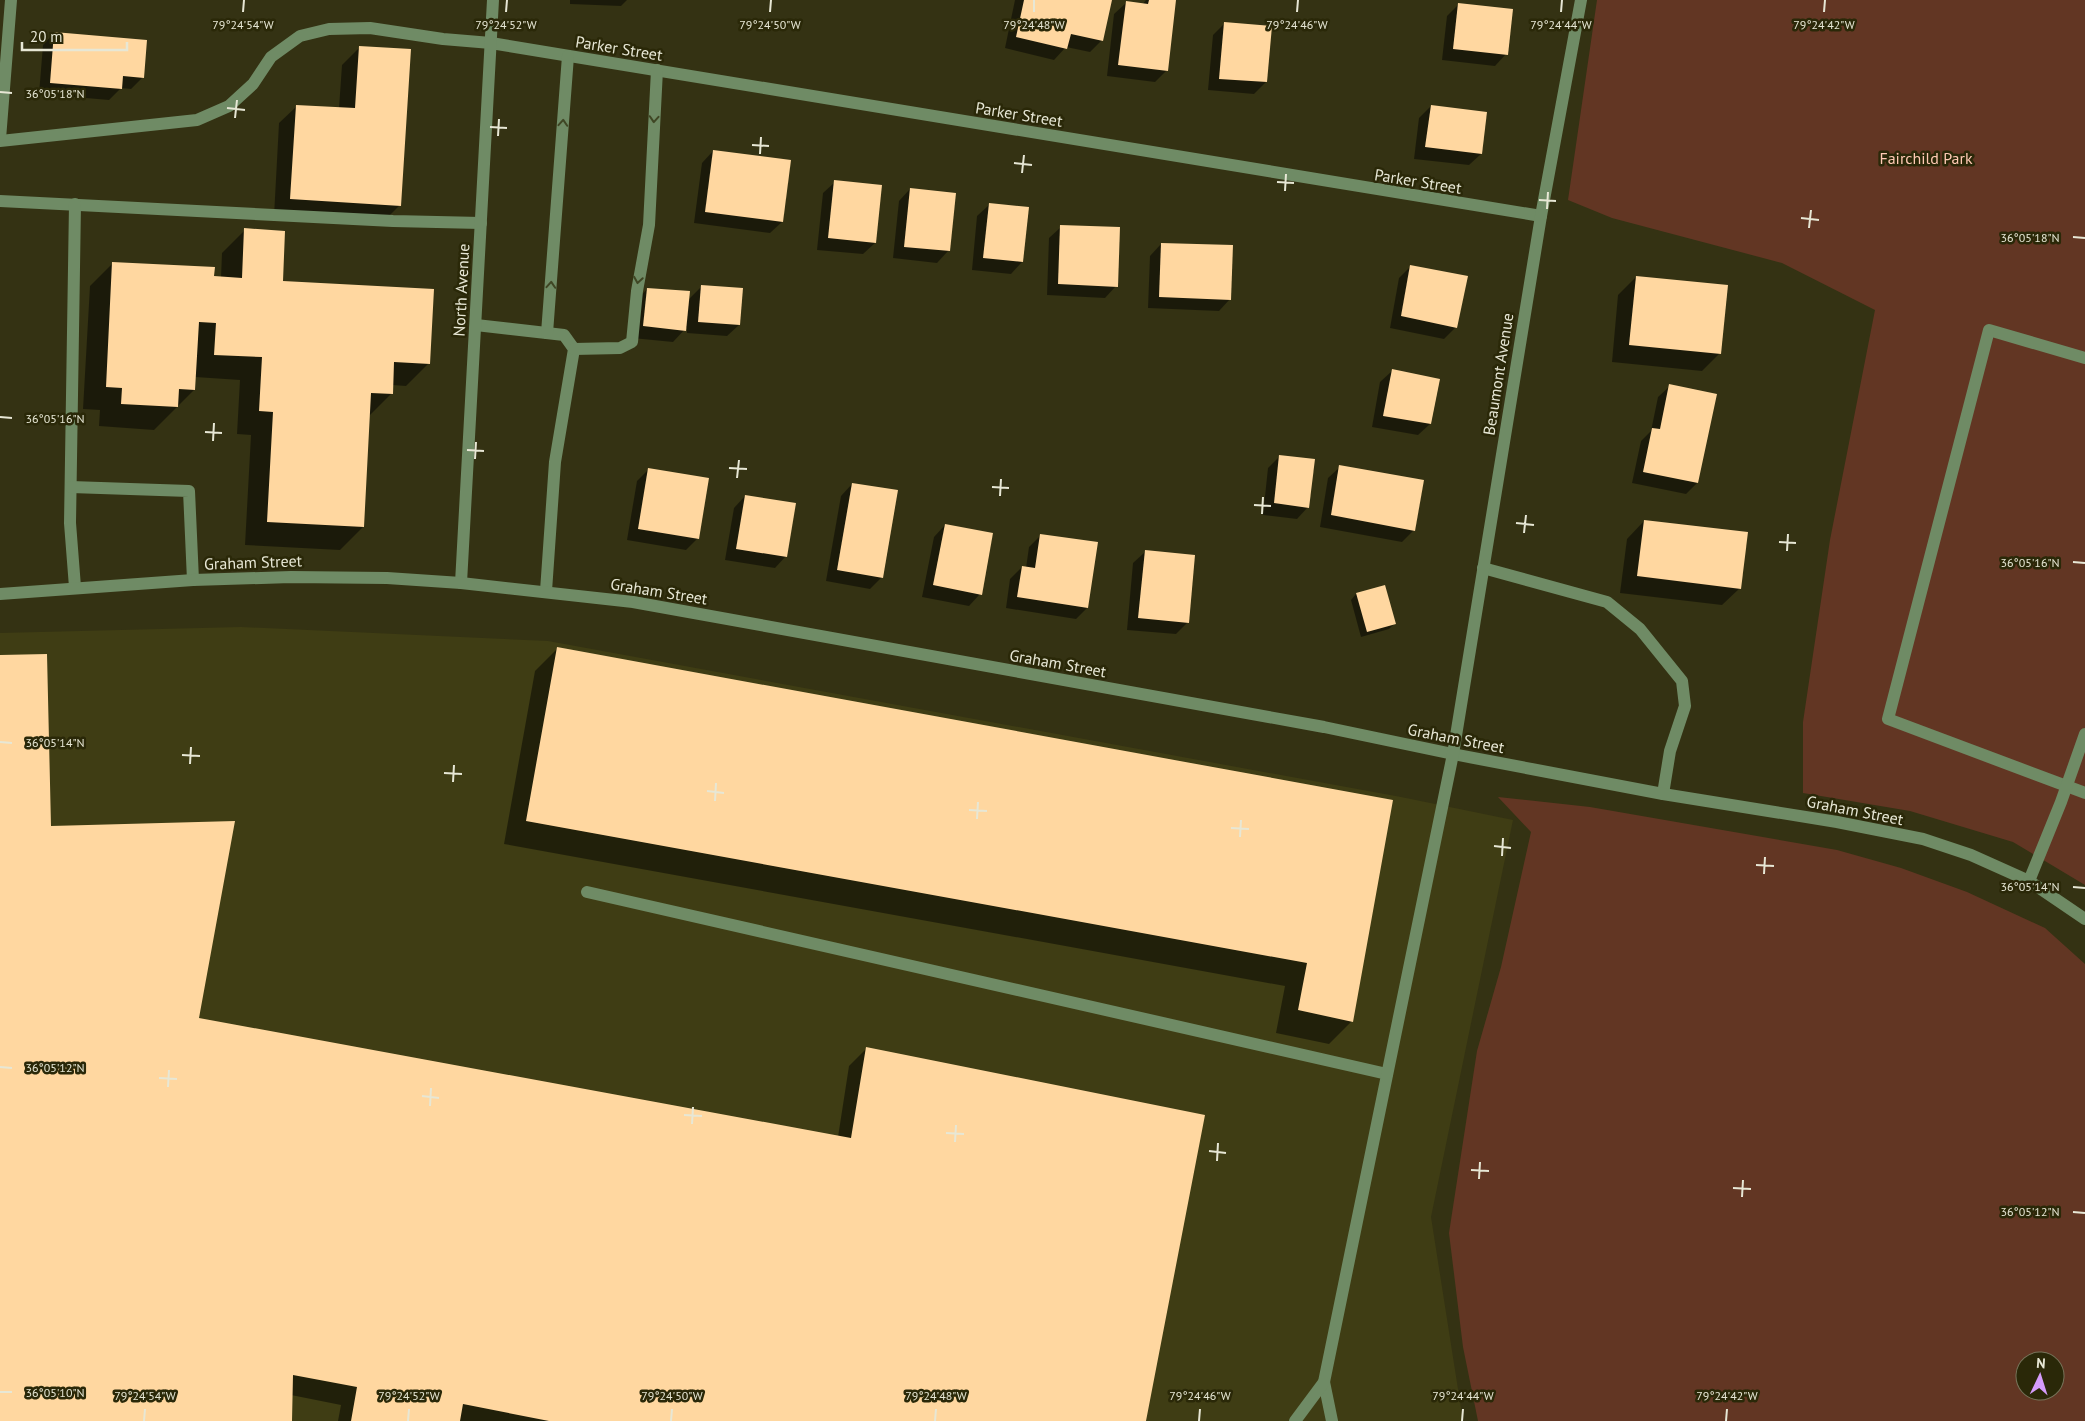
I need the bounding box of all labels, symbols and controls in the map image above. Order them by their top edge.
text: 79°24'54"W [212,17,274,32]
text: 79°24'52"W [475,17,537,32]
text: 79°24'50"W [739,17,801,32]
text: 79°24'48"W [1003,17,1065,32]
text: 79°24'46"W [1266,17,1328,32]
text: 79°24'44"W [1530,17,1592,32]
text: 79°24'42"W [1793,17,1855,32]
scale bar [22,20,128,52]
text: 20 m [30,27,63,46]
street label: Parker Street [574,31,665,65]
text: 36°05'18"N [25,86,85,101]
street label: Parker Street [974,97,1065,131]
one-way arrow [648,115,659,123]
one-way arrow [558,118,569,126]
park label: Fairchild Park [1879,148,1973,168]
street label: Parker Street [1373,164,1464,198]
text: 36°05'18"N [2000,230,2060,245]
street label: North Avenue [449,243,473,337]
one-way arrow [634,276,644,285]
one-way arrow [545,280,556,288]
street label: Beaumont Avenue [1478,311,1518,437]
text: 36°05'16"N [25,411,85,426]
street label: Graham Street [204,550,303,574]
text: 36°05'16"N [2000,555,2060,570]
street label: Graham Street [609,573,710,609]
street label: Graham Street [1008,645,1109,681]
street label: Graham Street [1406,719,1507,757]
text: 36°05'14"N [25,735,85,750]
street label: Graham Street [1805,791,1906,829]
text: 36°05'14"N [2000,879,2060,894]
text: 36°05'12"N [25,1060,85,1075]
text: 36°05'12"N [2000,1204,2060,1219]
north arrow [2015,1351,2065,1401]
text: N [2036,1354,2046,1372]
text: 36°05'10"N [25,1385,85,1400]
text: 79°24'54"W [114,1388,176,1403]
text: 79°24'52"W [378,1388,440,1403]
text: 79°24'50"W [641,1388,703,1403]
text: 79°24'48"W [905,1388,967,1403]
text: 79°24'46"W [1169,1388,1231,1403]
text: 79°24'44"W [1432,1388,1494,1403]
text: 79°24'42"W [1696,1388,1758,1403]

